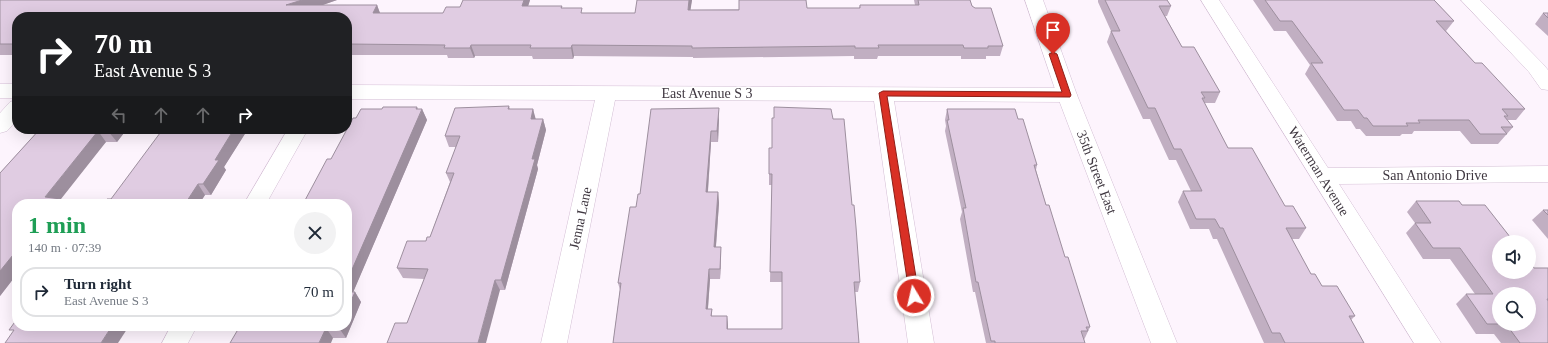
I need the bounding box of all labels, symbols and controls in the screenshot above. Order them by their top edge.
pin [1036,13,1070,54]
icon: arrive [1042,19,1064,41]
icon: right [28,28,80,80]
text: 70 m [94,28,152,59]
text: East Avenue S 3 [94,61,211,81]
street label: East Avenue S 3 [661,86,753,101]
icon: left [108,104,130,126]
icon: ahead [150,104,172,126]
icon: ahead [192,104,214,126]
icon: right [234,104,256,126]
street label: Waterman Avenue [1285,124,1352,219]
street label: 35th Street East [1074,128,1119,216]
street label: San Antonio Drive [1383,168,1488,183]
street label: Jenna Lane [567,186,594,251]
text: 1 min [28,212,86,238]
button: close [294,212,336,254]
map controls [1492,235,1536,331]
button: sound [1492,235,1536,279]
text: 140 m · 07:39 [28,240,101,255]
position arrow [893,275,935,317]
text: Turn right [64,276,131,292]
icon: right [30,281,52,303]
text: 70 m [304,284,334,300]
button: search [1492,287,1536,331]
text: East Avenue S 3 [64,293,149,308]

